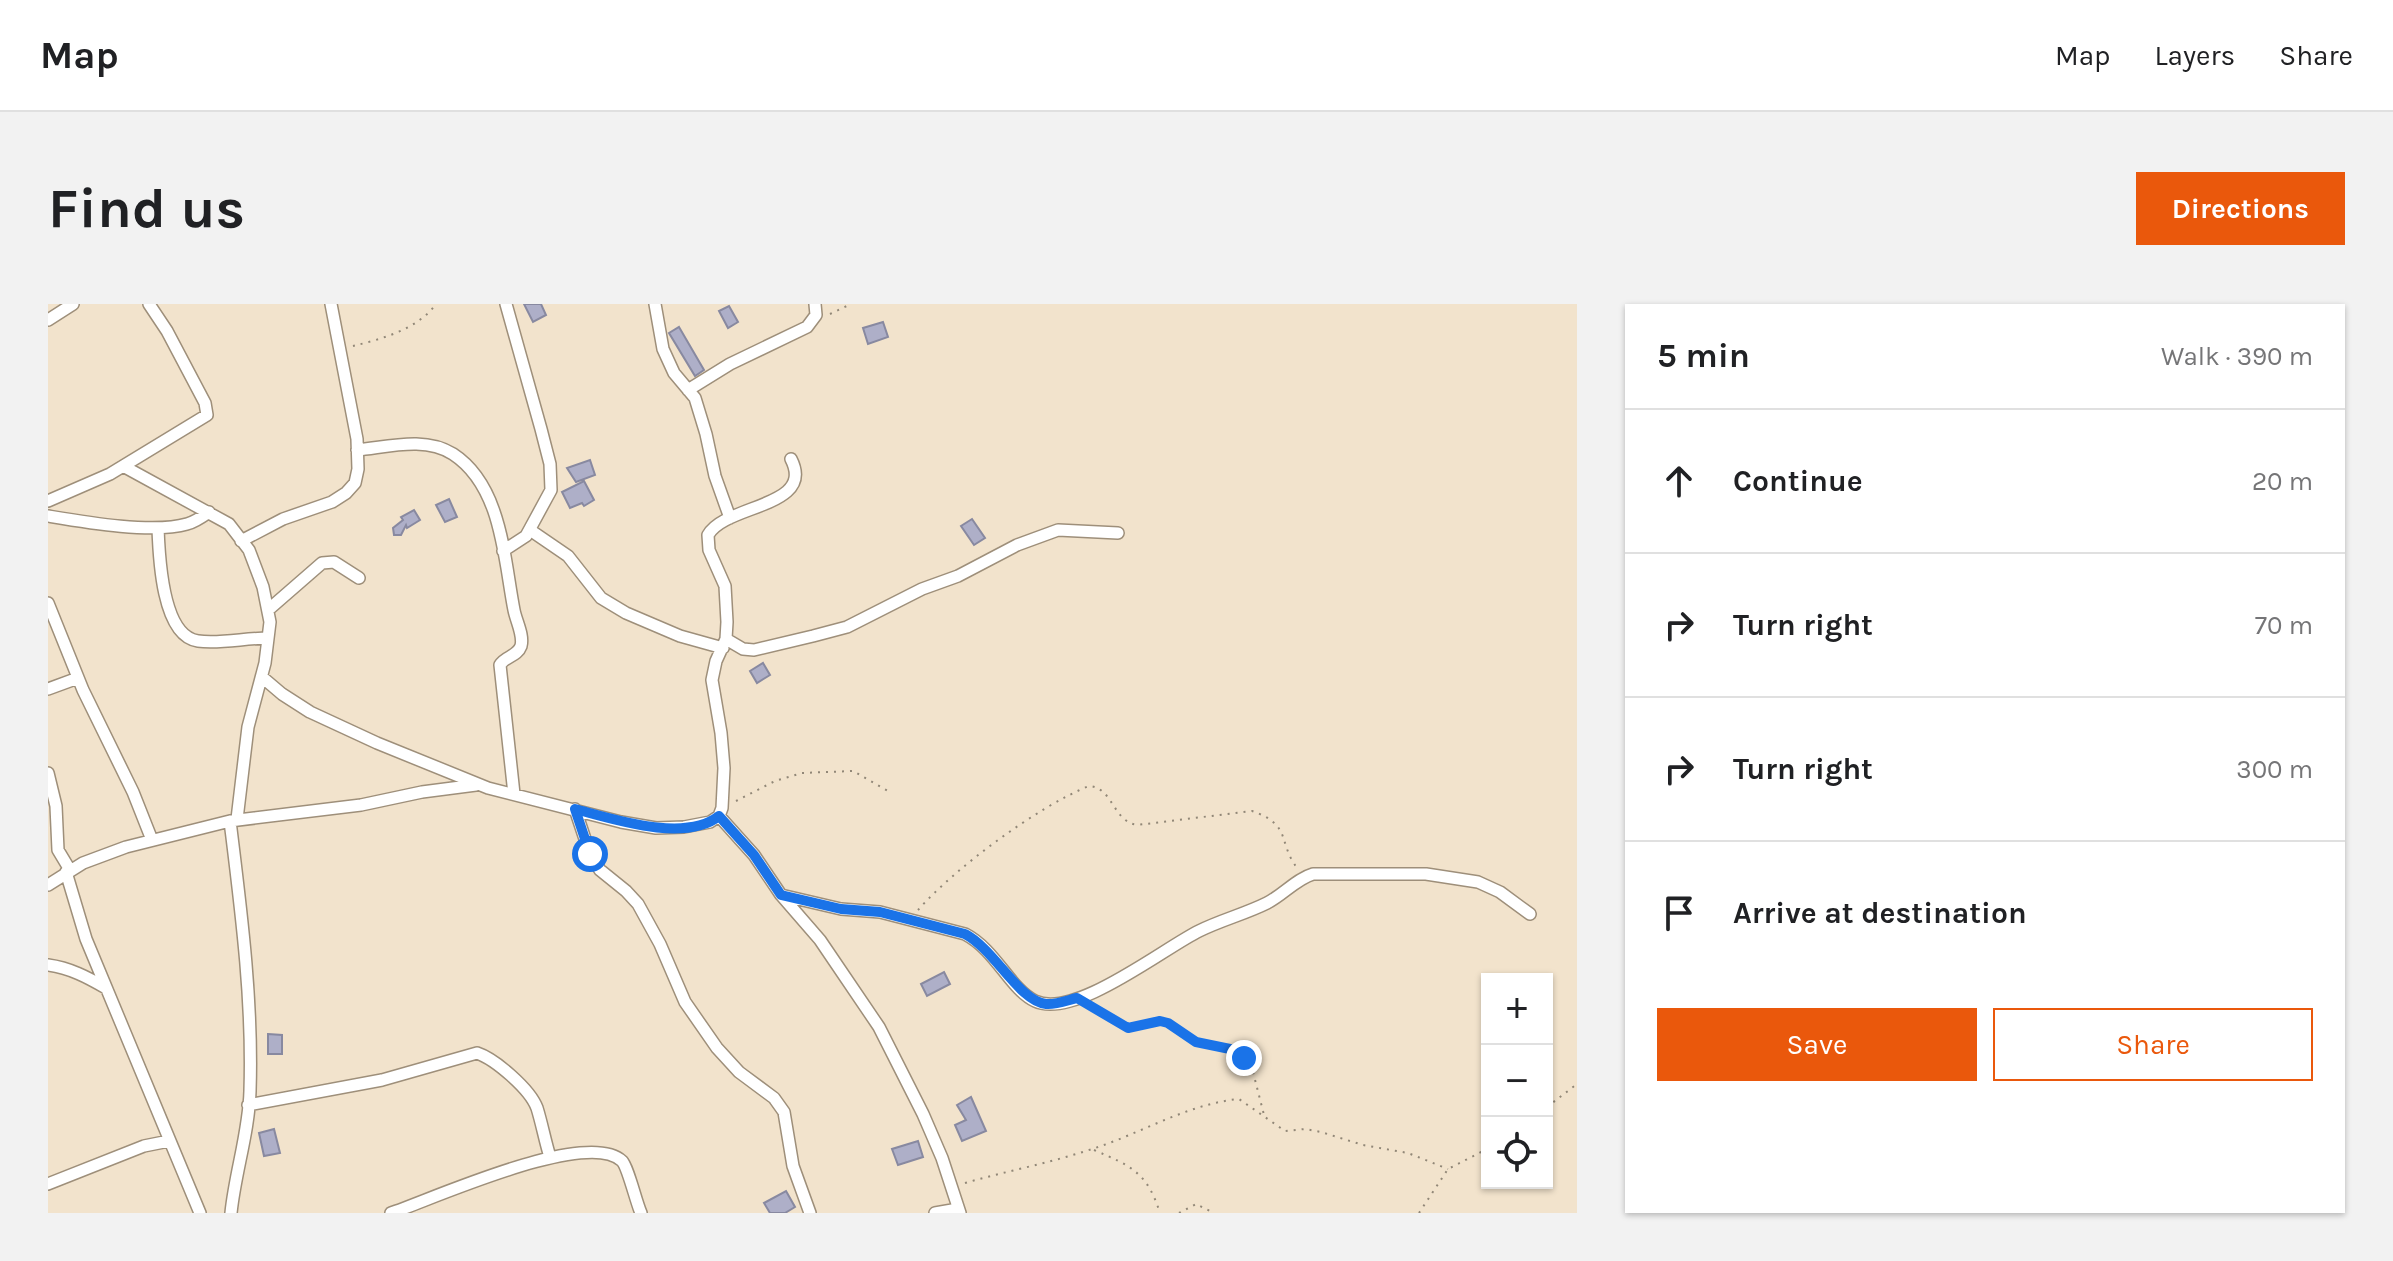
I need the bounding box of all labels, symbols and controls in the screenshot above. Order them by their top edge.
text: Map [40,33,119,78]
text: Map [2055,39,2110,72]
text: Layers [2154,39,2235,72]
text: Share [2279,39,2353,72]
button: Directions [2136,172,2345,245]
text: Find us [48,176,245,241]
text: 5 min [1657,336,1750,376]
text: Walk · 390 m [2161,341,2313,372]
icon: ahead [1657,459,1701,503]
text: Continue [1733,463,1863,499]
text: 20 m [2252,466,2313,497]
icon: right [1657,603,1701,647]
text: Turn right [1733,607,1873,643]
text: 70 m [2255,610,2313,641]
icon: right [1657,747,1701,791]
text: Turn right [1733,751,1873,787]
text: 300 m [2236,754,2313,785]
route start [572,836,608,872]
icon: arrive [1657,891,1701,935]
text: Arrive at destination [1733,895,2027,931]
map controls [1481,973,1553,1189]
button: + [1481,973,1553,1045]
button: Save [1657,1008,1977,1081]
button: Share [1993,1008,2313,1081]
route end [1226,1040,1262,1076]
button: − [1481,1045,1553,1117]
button: locate [1481,1117,1553,1189]

